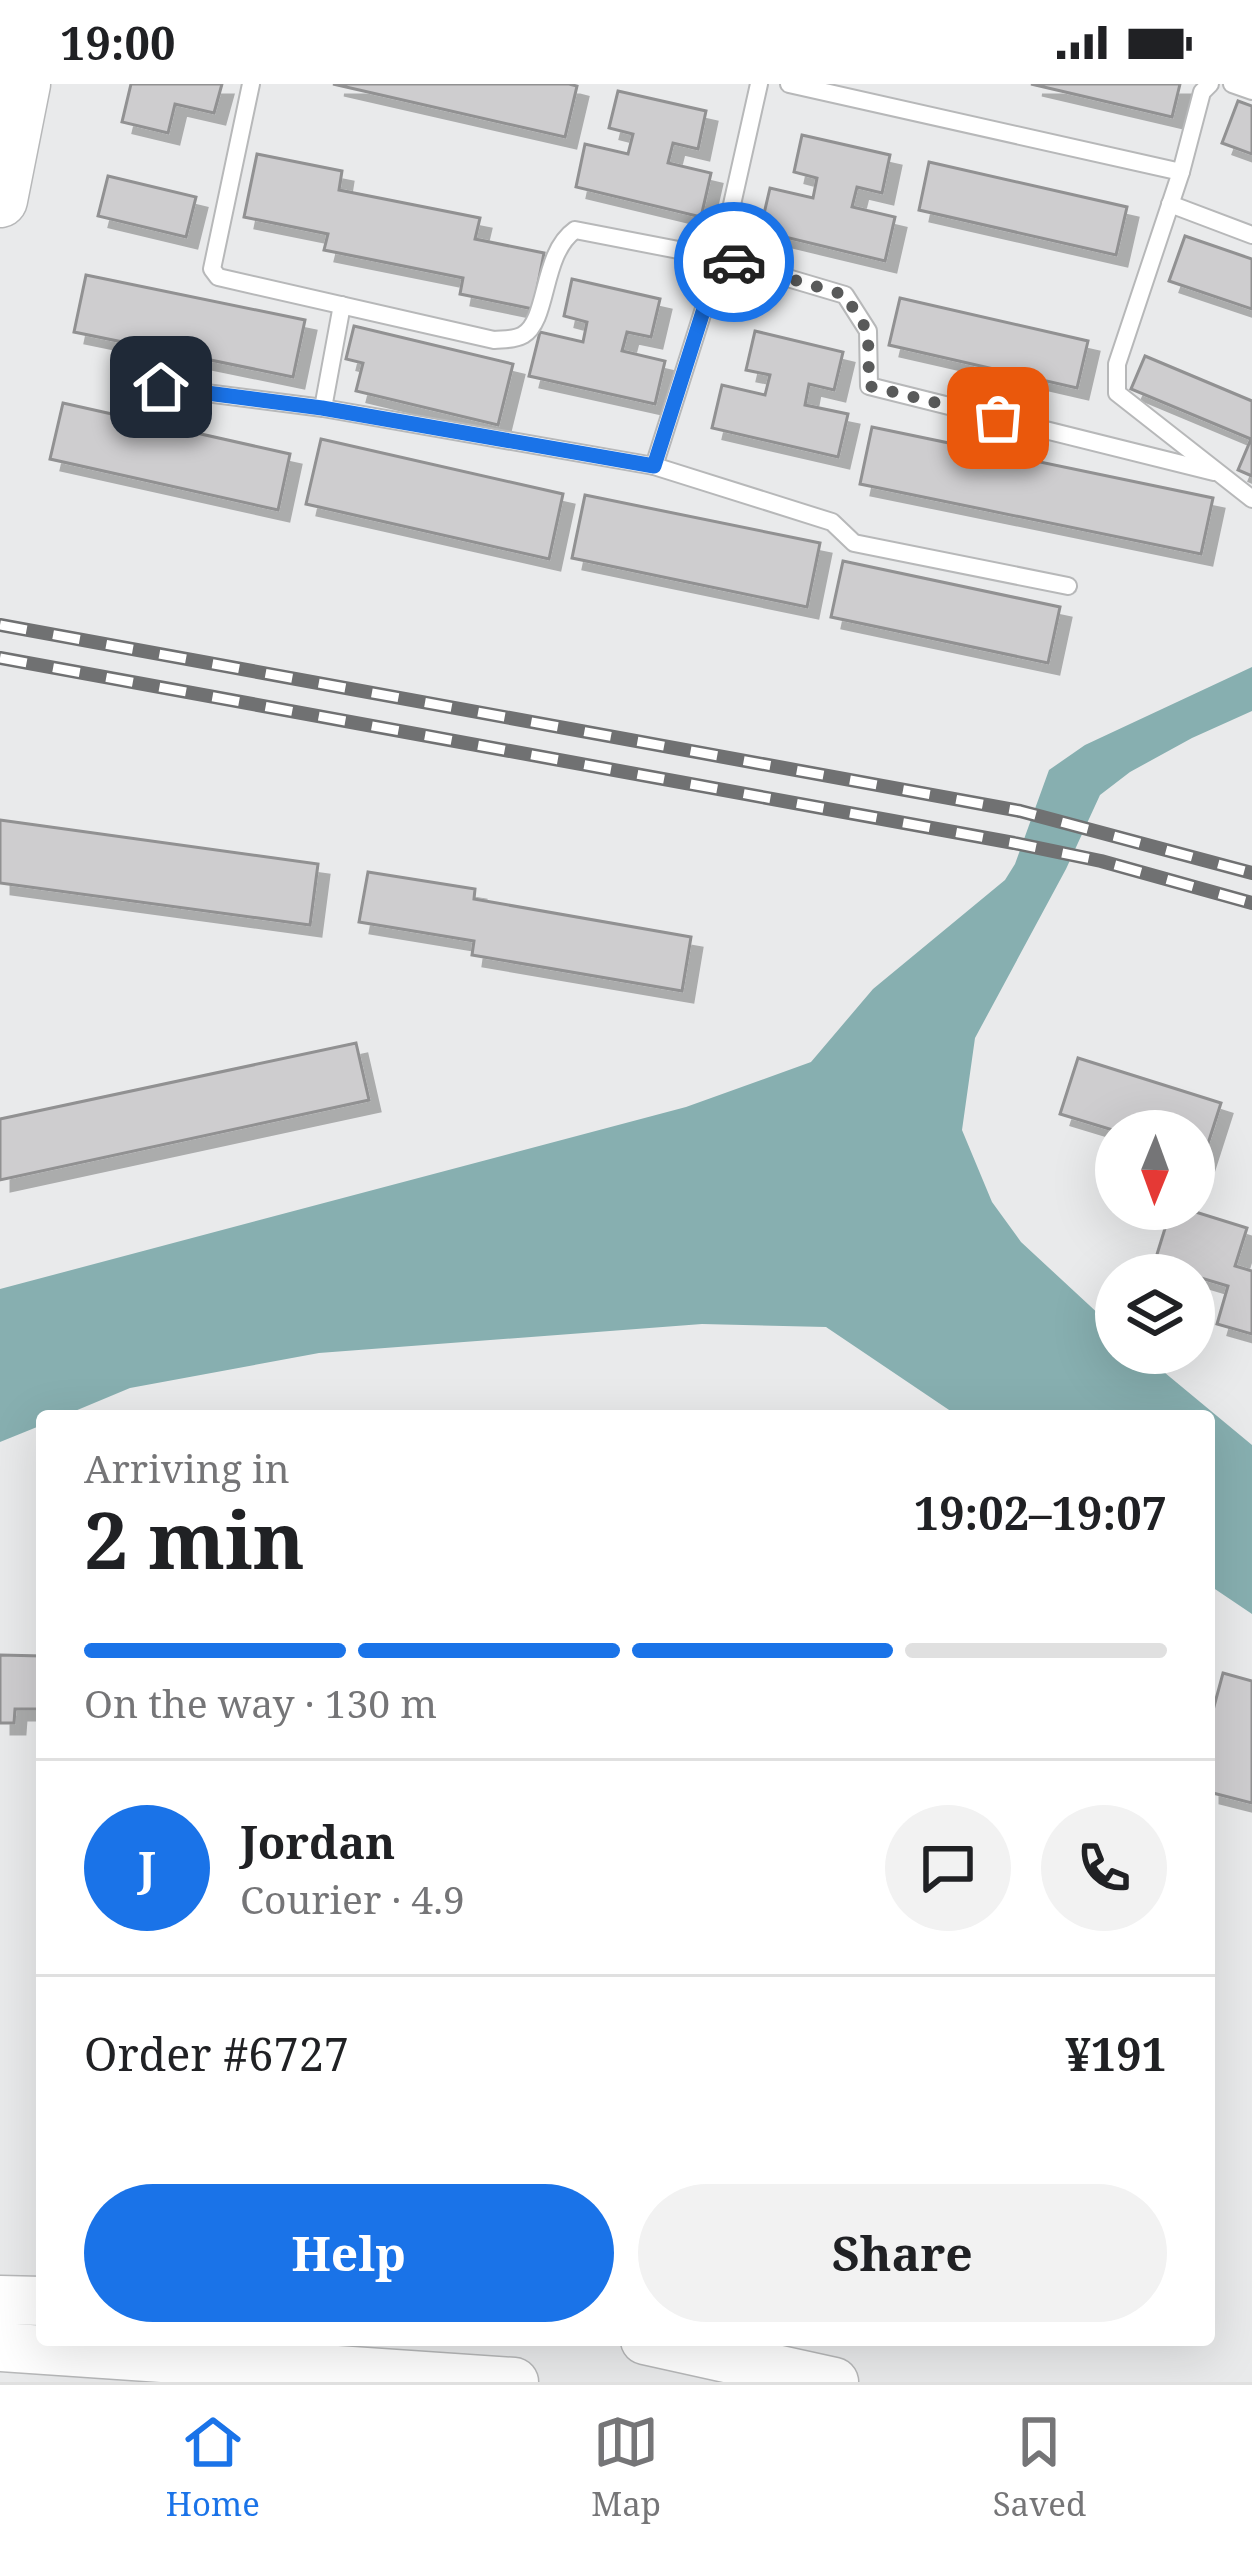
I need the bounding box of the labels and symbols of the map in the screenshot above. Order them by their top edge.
courier [674,202,794,322]
pin [110,336,212,438]
pin [947,367,1049,469]
north arrow [1095,1110,1215,1230]

